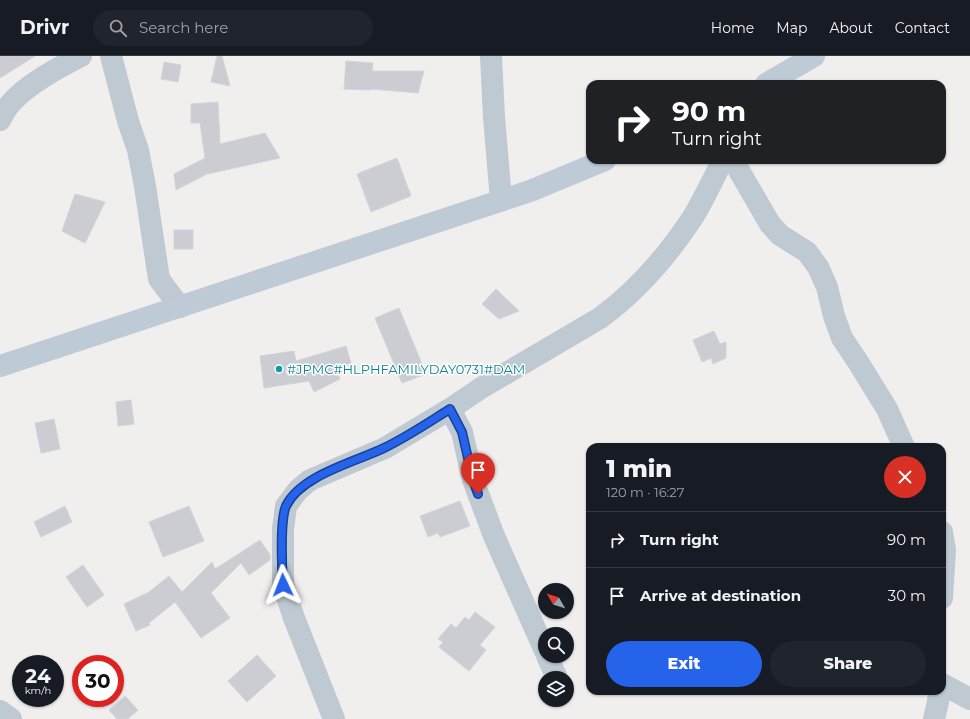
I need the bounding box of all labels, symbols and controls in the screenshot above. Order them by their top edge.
search box [93,10,373,46]
text: Drivr [20,16,69,39]
icon: search [107,17,129,39]
text: Search here [139,18,228,37]
text: Home [711,19,754,37]
text: Map [776,19,807,37]
text: About [829,19,873,37]
text: Contact [895,19,950,37]
text: 90 m [672,94,746,128]
icon: right [606,96,658,148]
text: Turn right [672,128,762,150]
place label: #JPMC#HLPHFAMILYDAY0731#DAM [287,361,525,377]
marker: #JPMC#HLPHFAMILYDAY0731#DAM [274,364,284,374]
pin [461,453,495,494]
text: 1 min [606,454,672,483]
button: close [884,456,926,498]
icon: arrive [467,459,489,481]
text: 120 m · 16:27 [606,484,684,500]
icon: right [606,529,628,551]
text: Turn right [640,530,719,549]
text: 90 m [887,530,926,549]
position arrow [262,564,304,606]
north arrow [538,583,574,619]
map controls [538,583,574,707]
icon: arrive [606,585,628,607]
text: Arrive at destination [640,586,801,605]
text: 30 m [888,586,926,605]
button: search [538,627,574,663]
button: Exit [606,641,762,687]
button: Share [770,641,926,687]
speed limit sign: 30 [72,655,124,707]
text: 24 [25,664,51,688]
button: layers [538,671,574,707]
text: km/h [25,684,51,697]

